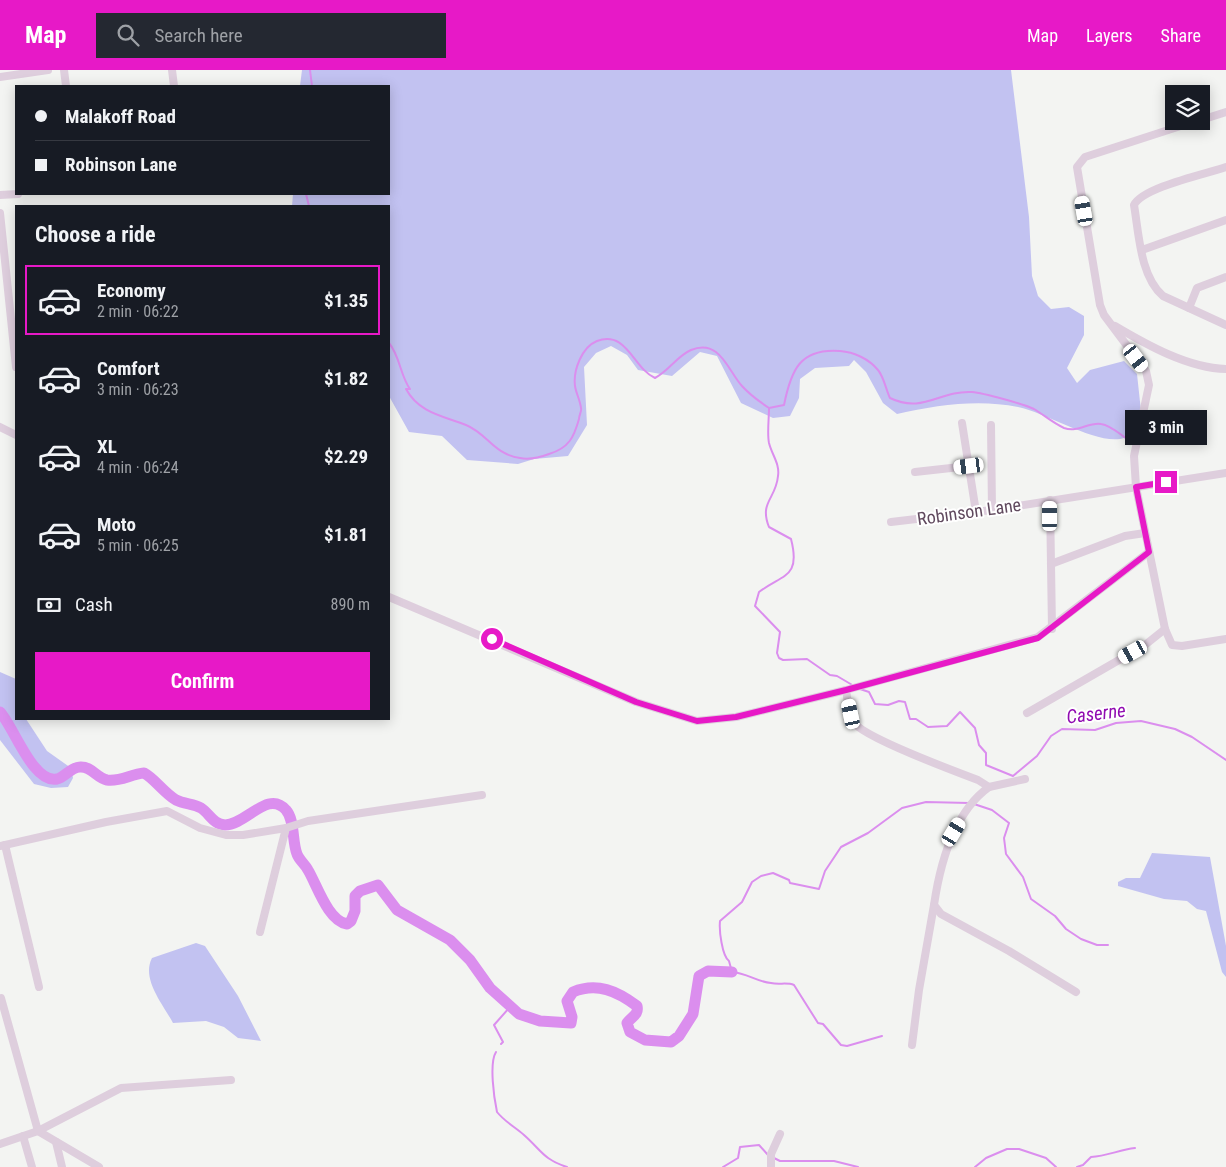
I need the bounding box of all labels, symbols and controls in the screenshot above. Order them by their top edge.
search box [96,13,446,58]
text: Map [25,21,66,49]
icon: search [114,21,142,49]
text: Search here [154,24,243,47]
text: Map [1027,25,1058,46]
text: Layers [1086,25,1133,46]
text: Share [1161,25,1201,46]
map controls [1165,85,1210,130]
button: layers [1165,85,1210,130]
text: Malakoff Road [65,105,176,128]
text: Robinson Lane [65,153,177,176]
car [1074,195,1093,227]
text: Choose a ride [35,222,156,247]
icon: car [37,278,82,323]
text: Economy [97,279,166,302]
text: $1.35 [324,289,368,312]
text: 2 min · 06:22 [97,302,179,321]
car [1120,342,1151,374]
icon: car [37,356,82,401]
text: Comfort [97,357,160,380]
text: $1.82 [324,367,368,390]
text: 3 min · 06:23 [97,380,179,399]
callout: 3 min [1125,410,1207,444]
text: 3 min [1148,418,1184,437]
icon: car [37,434,82,479]
text: XL [97,435,117,458]
text: $2.29 [324,445,368,468]
car [953,457,984,475]
text: 4 min · 06:24 [97,458,179,477]
route end [1155,471,1177,493]
street label: Robinson Lane [916,494,1022,529]
car [1042,501,1057,531]
icon: car [37,512,82,557]
text: Moto [97,513,136,536]
text: $1.81 [324,523,368,546]
text: 5 min · 06:25 [97,536,179,555]
icon: cash [35,591,63,619]
text: Cash [75,593,113,616]
text: 890 m [331,595,370,614]
route start [481,628,503,650]
car [1116,638,1149,666]
button: Confirm [35,652,370,710]
car [840,698,861,730]
water label: Caserne [1065,698,1127,729]
car [939,815,968,849]

